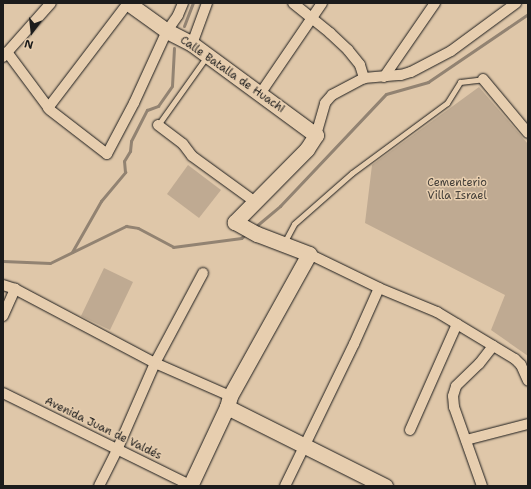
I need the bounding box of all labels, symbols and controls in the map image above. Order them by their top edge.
north arrow [12,12,52,52]
street label: Calle Batalla de Huachi [177,34,287,116]
text: N [23,36,35,52]
park label: Cementerio Villa Israel [427,177,487,203]
street label: Avenida Juan de Valdés [42,395,164,463]

